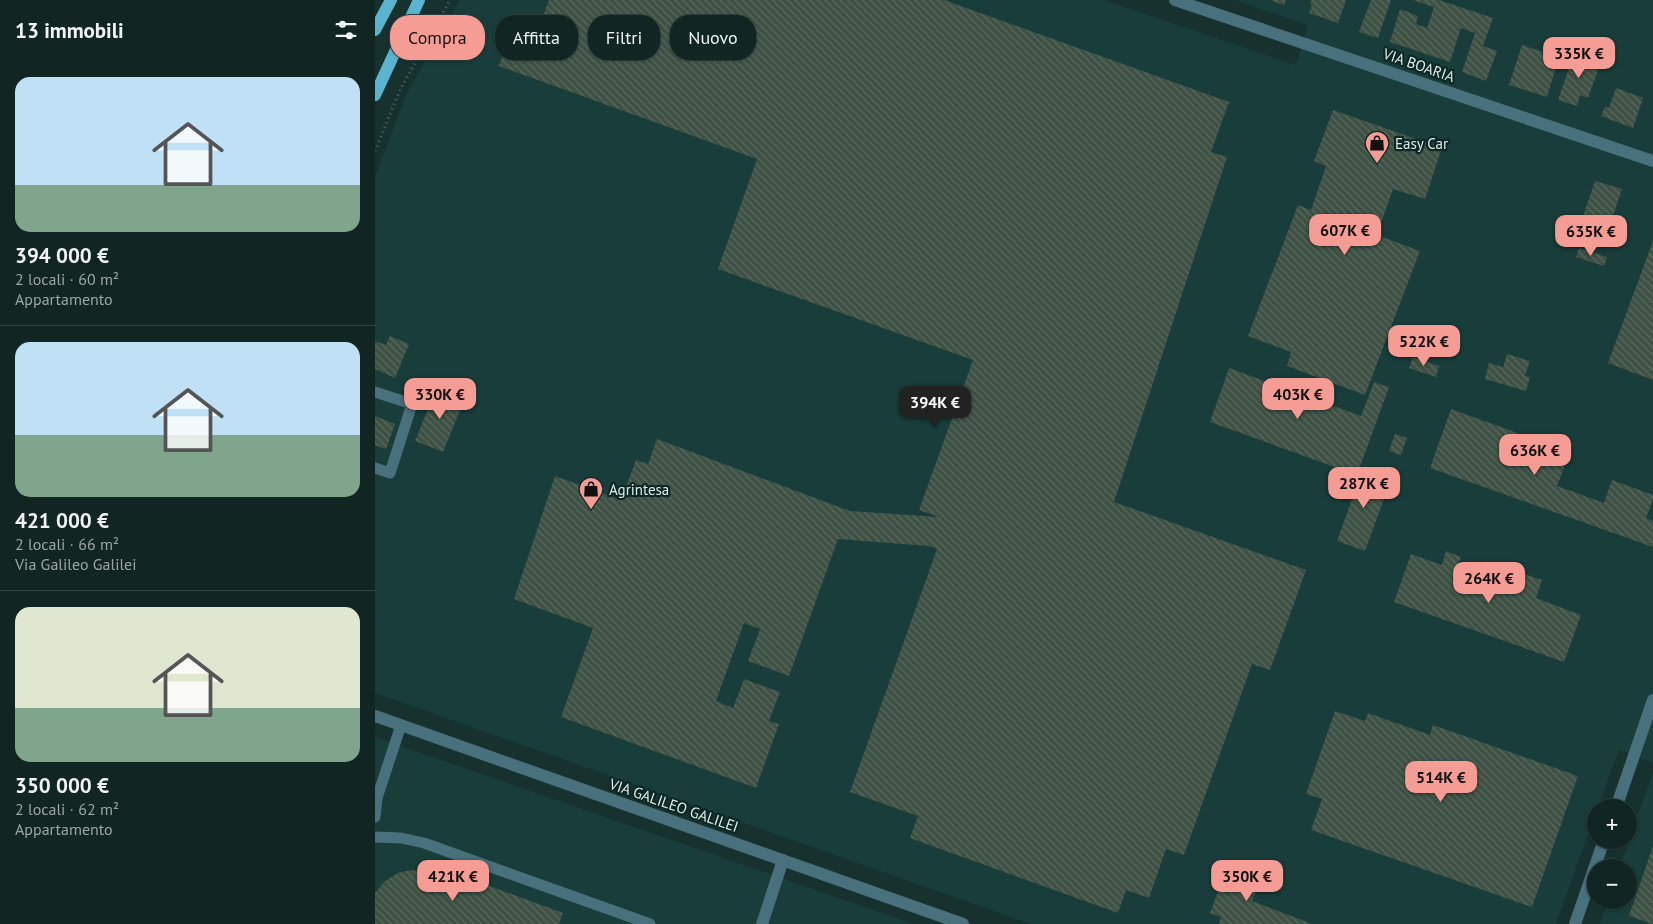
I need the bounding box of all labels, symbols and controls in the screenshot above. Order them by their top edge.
chip: Compra [390,15,485,60]
chip: Affitta [495,15,578,60]
chip: Filtri [588,15,660,60]
chip: Nuovo [670,15,756,60]
icon: filters [332,16,360,44]
text: 13 immobili [15,17,124,44]
pin: 335K € [1538,36,1620,79]
text: 335K € [1554,43,1604,63]
street label: VIA BOARIA [1380,44,1458,86]
icon: home [143,109,233,199]
shop icon: Easy Car [1364,130,1390,164]
place label: Easy Car [1395,134,1448,153]
pin: 607K € [1304,214,1386,256]
pin: 635K € [1550,214,1632,257]
text: 607K € [1320,220,1370,240]
text: 635K € [1566,221,1616,241]
text: 394 000 € [15,242,109,269]
text: 2 locali · 60 m² [15,269,119,289]
text: Appartamento [15,289,113,309]
pin: 522K € [1383,324,1465,367]
text: 522K € [1399,331,1449,351]
icon: home [143,375,233,465]
pin: 330K € [399,378,481,420]
pin: 403K € [1257,378,1339,420]
text: 330K € [415,384,465,404]
text: 403K € [1273,384,1323,404]
pin: 394K € [894,386,976,428]
text: 394K € [910,392,960,412]
pin: 636K € [1494,434,1576,476]
text: 636K € [1510,440,1560,460]
pin: 287K € [1323,466,1405,509]
text: 287K € [1339,473,1389,493]
shop icon: Agrintesa [578,476,604,510]
place label: Agrintesa [609,480,669,499]
text: 421 000 € [15,507,109,534]
text: 2 locali · 66 m² [15,534,119,554]
text: Via Galileo Galilei [15,554,137,574]
pin: 264K € [1448,562,1530,604]
text: 264K € [1464,568,1514,588]
icon: home [143,640,233,730]
pin: 514K € [1400,760,1482,803]
text: 514K € [1416,767,1466,787]
text: 350 000 € [15,772,109,799]
street label: VIA GALILEO GALILEI [606,774,741,836]
text: 2 locali · 62 m² [15,799,119,819]
map controls [1587,799,1637,909]
button: + [1587,799,1637,849]
text: Appartamento [15,819,113,839]
button: − [1587,859,1637,909]
pin: 421K € [412,860,494,902]
pin: 350K € [1206,860,1288,902]
text: 421K € [428,866,478,886]
text: 350K € [1222,866,1272,886]

